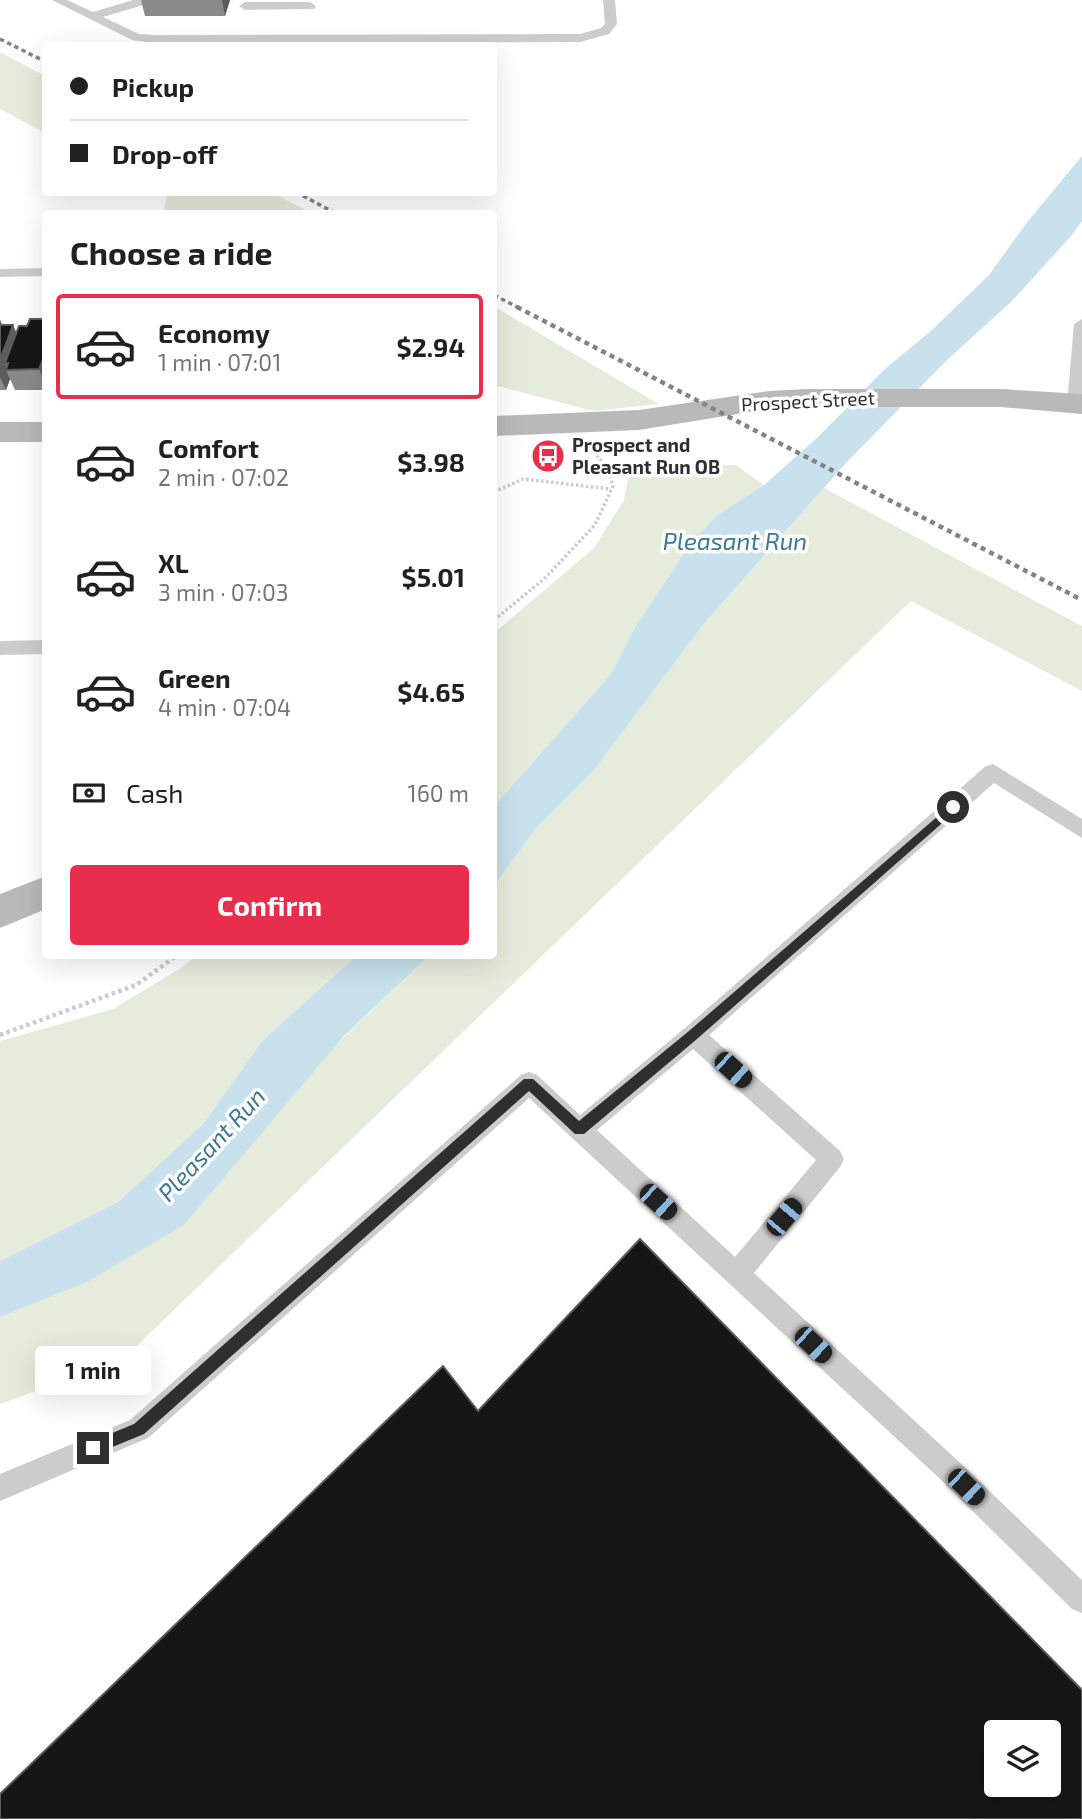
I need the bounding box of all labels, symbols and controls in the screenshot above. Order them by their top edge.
text: Pickup [112,71,194,102]
text: Drop-off [112,138,217,169]
text: Choose a ride [70,233,273,271]
icon: car [74,315,137,378]
text: Economy [158,317,270,348]
text: $2.94 [397,331,465,362]
text: 1 min · 07:01 [158,348,281,376]
street label: Prospect Street [741,386,875,415]
icon: car [74,430,137,493]
text: Comfort [158,432,259,463]
place label: Prospect and Pleasant Run OB [572,433,720,478]
bus stop icon: Prospect and Pleasant Run OB [529,437,567,475]
text: $3.98 [397,446,465,477]
text: 2 min · 07:02 [158,463,289,491]
water label: Pleasant Run [663,526,807,555]
icon: car [74,545,137,608]
text: XL [158,547,189,578]
text: $5.01 [402,561,465,592]
text: 3 min · 07:03 [158,578,289,606]
icon: car [74,660,137,723]
text: Green [158,662,231,693]
text: $4.65 [397,676,465,707]
text: 4 min · 07:04 [158,693,291,721]
icon: cash [70,774,108,812]
text: Cash [126,777,183,808]
text: 160 m [408,779,469,807]
route start [937,791,969,823]
button: Confirm [70,865,469,945]
car [711,1048,756,1092]
water label: Pleasant Run [151,1081,271,1207]
car [636,1180,681,1224]
car [763,1194,806,1240]
car [791,1323,836,1367]
callout: 1 min [35,1346,151,1396]
text: 1 min [65,1356,121,1384]
route end [77,1432,109,1464]
car [944,1465,989,1509]
map controls [984,1720,1061,1797]
button: layers [984,1720,1061,1797]

